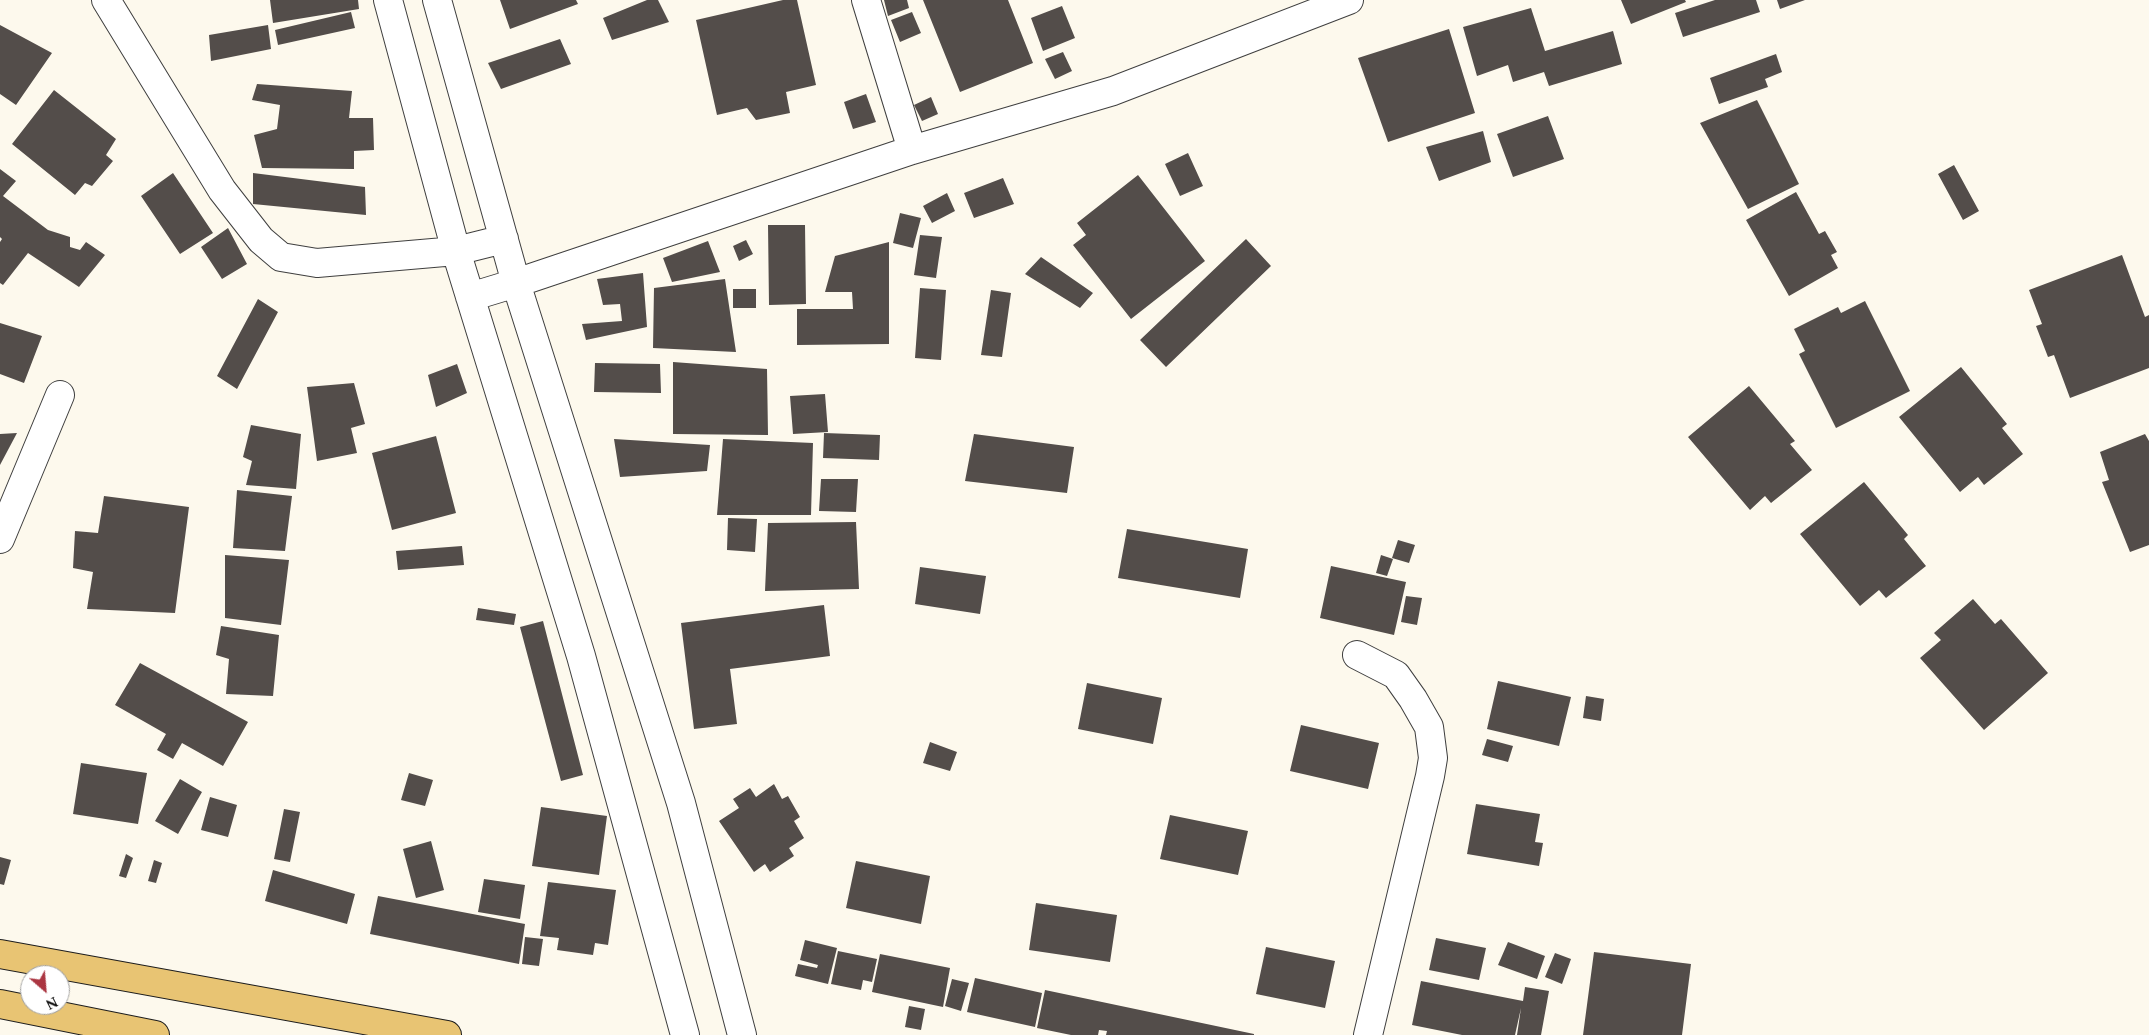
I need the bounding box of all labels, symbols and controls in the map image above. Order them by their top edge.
north arrow [20,965,70,1015]
text: N [42,991,61,1015]

